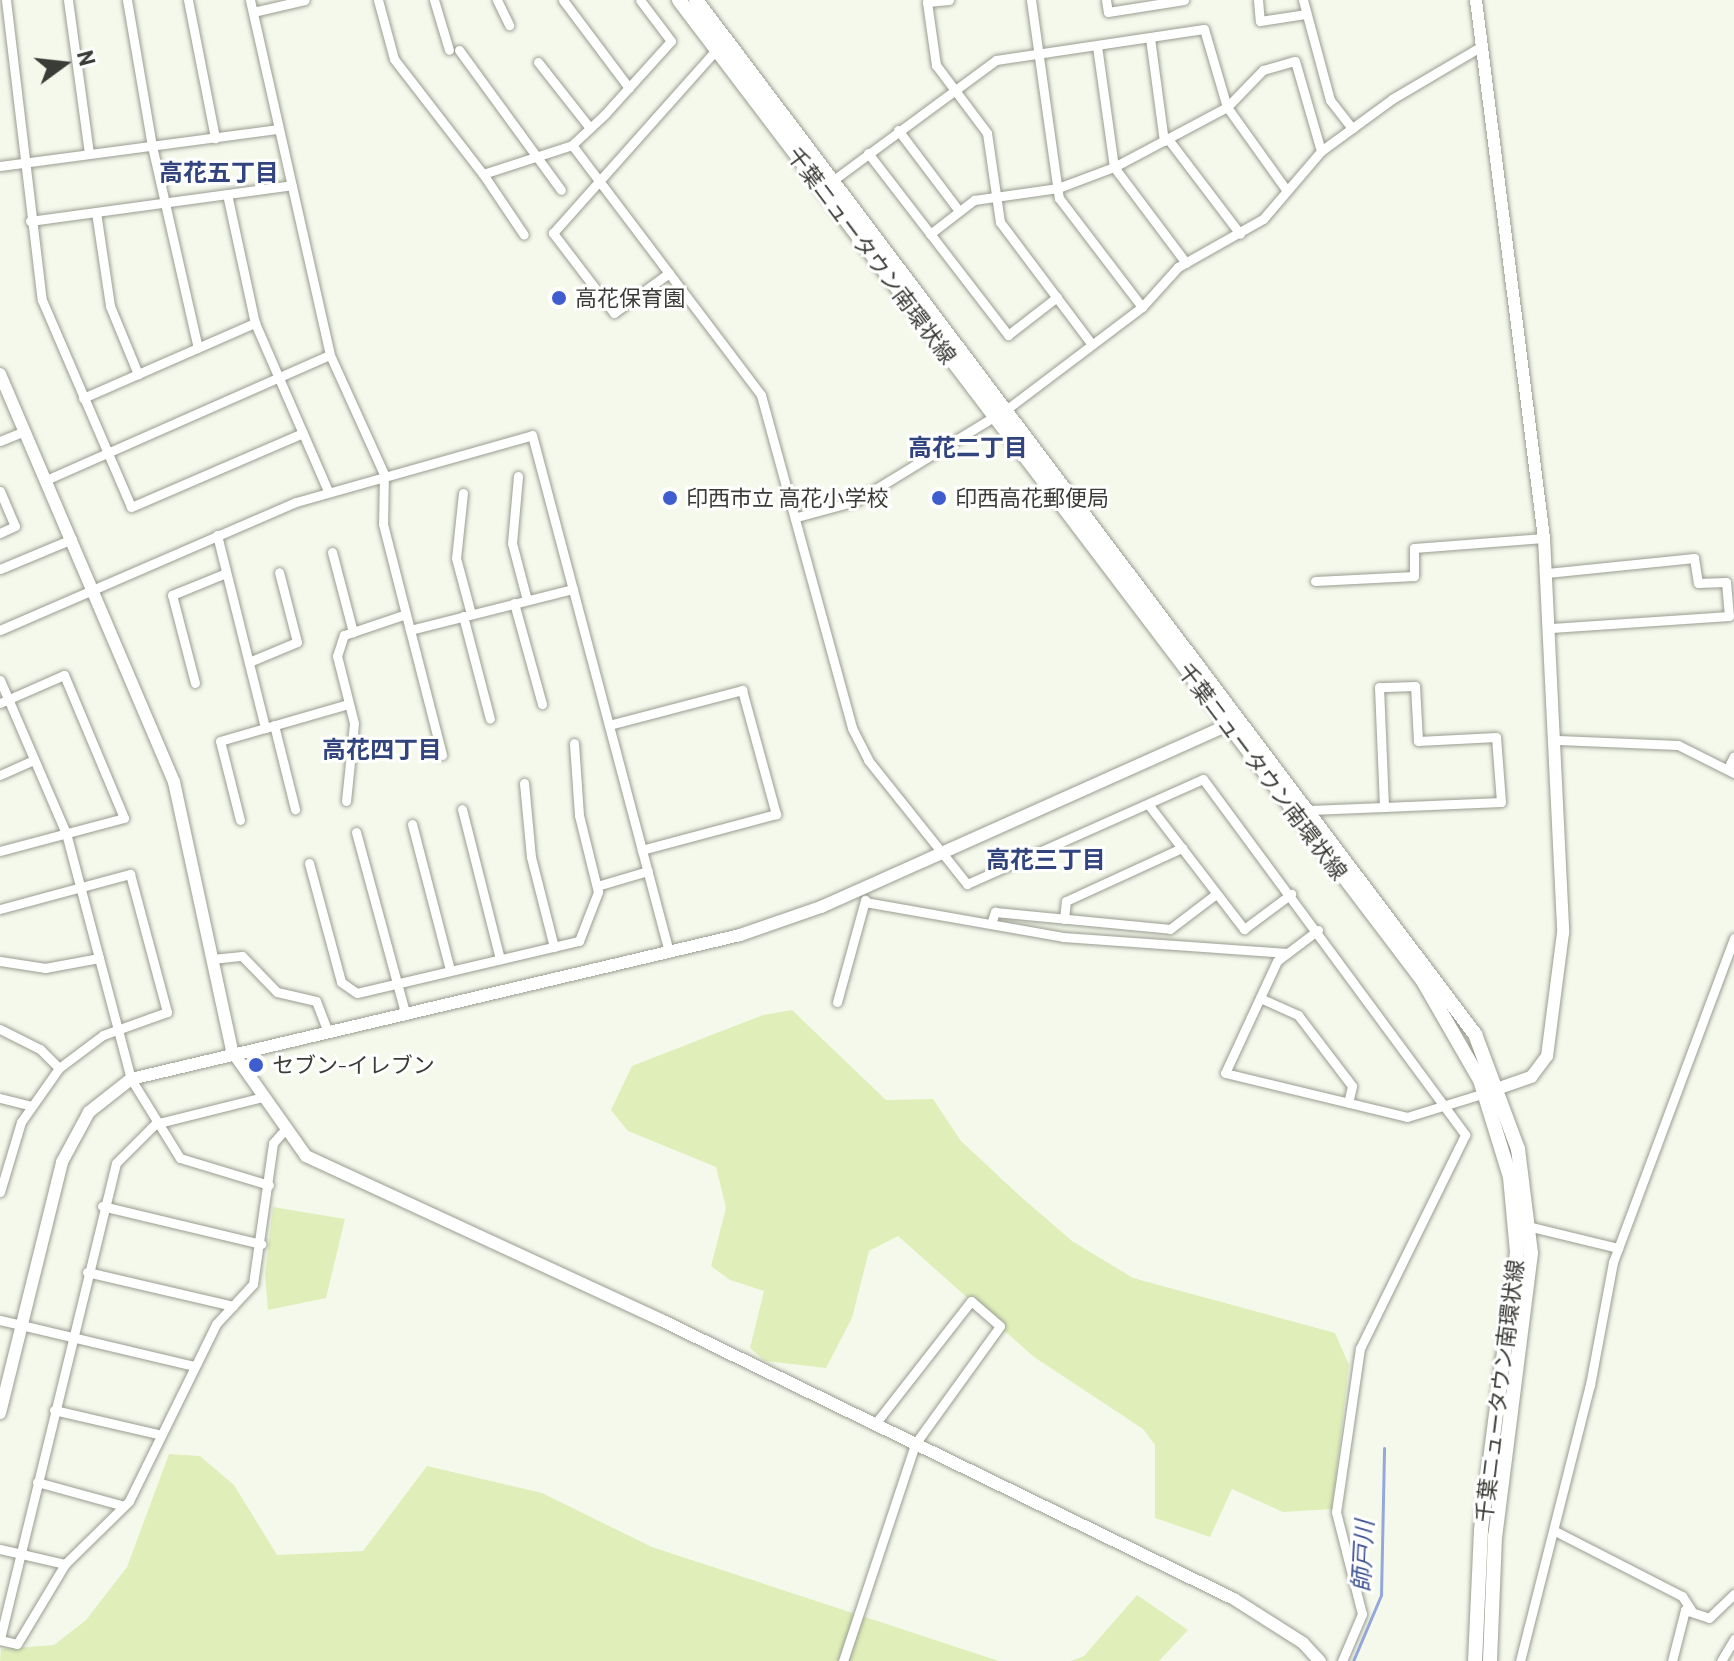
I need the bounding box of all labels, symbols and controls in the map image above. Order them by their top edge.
north arrow [24,24,104,104]
text: N [73,47,102,68]
street label: 千葉ニュータウン南環状線 [782,142,962,368]
district label: 高花五丁目 [159,158,279,186]
place label: 高花保育園 [575,285,685,311]
marker: 高花保育園 [550,289,568,307]
district label: 高花二丁目 [908,433,1028,461]
place label: 印西市立 高花小学校 [686,485,888,511]
place label: 印西高花郵便局 [955,485,1109,511]
marker: 印西市立 高花小学校 [661,489,679,507]
marker: 印西高花郵便局 [930,489,948,507]
street label: 千葉ニュータウン南環状線 [1173,658,1353,884]
district label: 高花四丁目 [322,735,442,763]
district label: 高花三丁目 [986,845,1106,873]
place label: セブン-イレブン [272,1052,435,1078]
marker: セブン-イレブン [247,1056,265,1074]
street label: 千葉ニュータウン南環状線 [1470,1258,1528,1524]
water label: 師戸川 [1346,1519,1378,1593]

